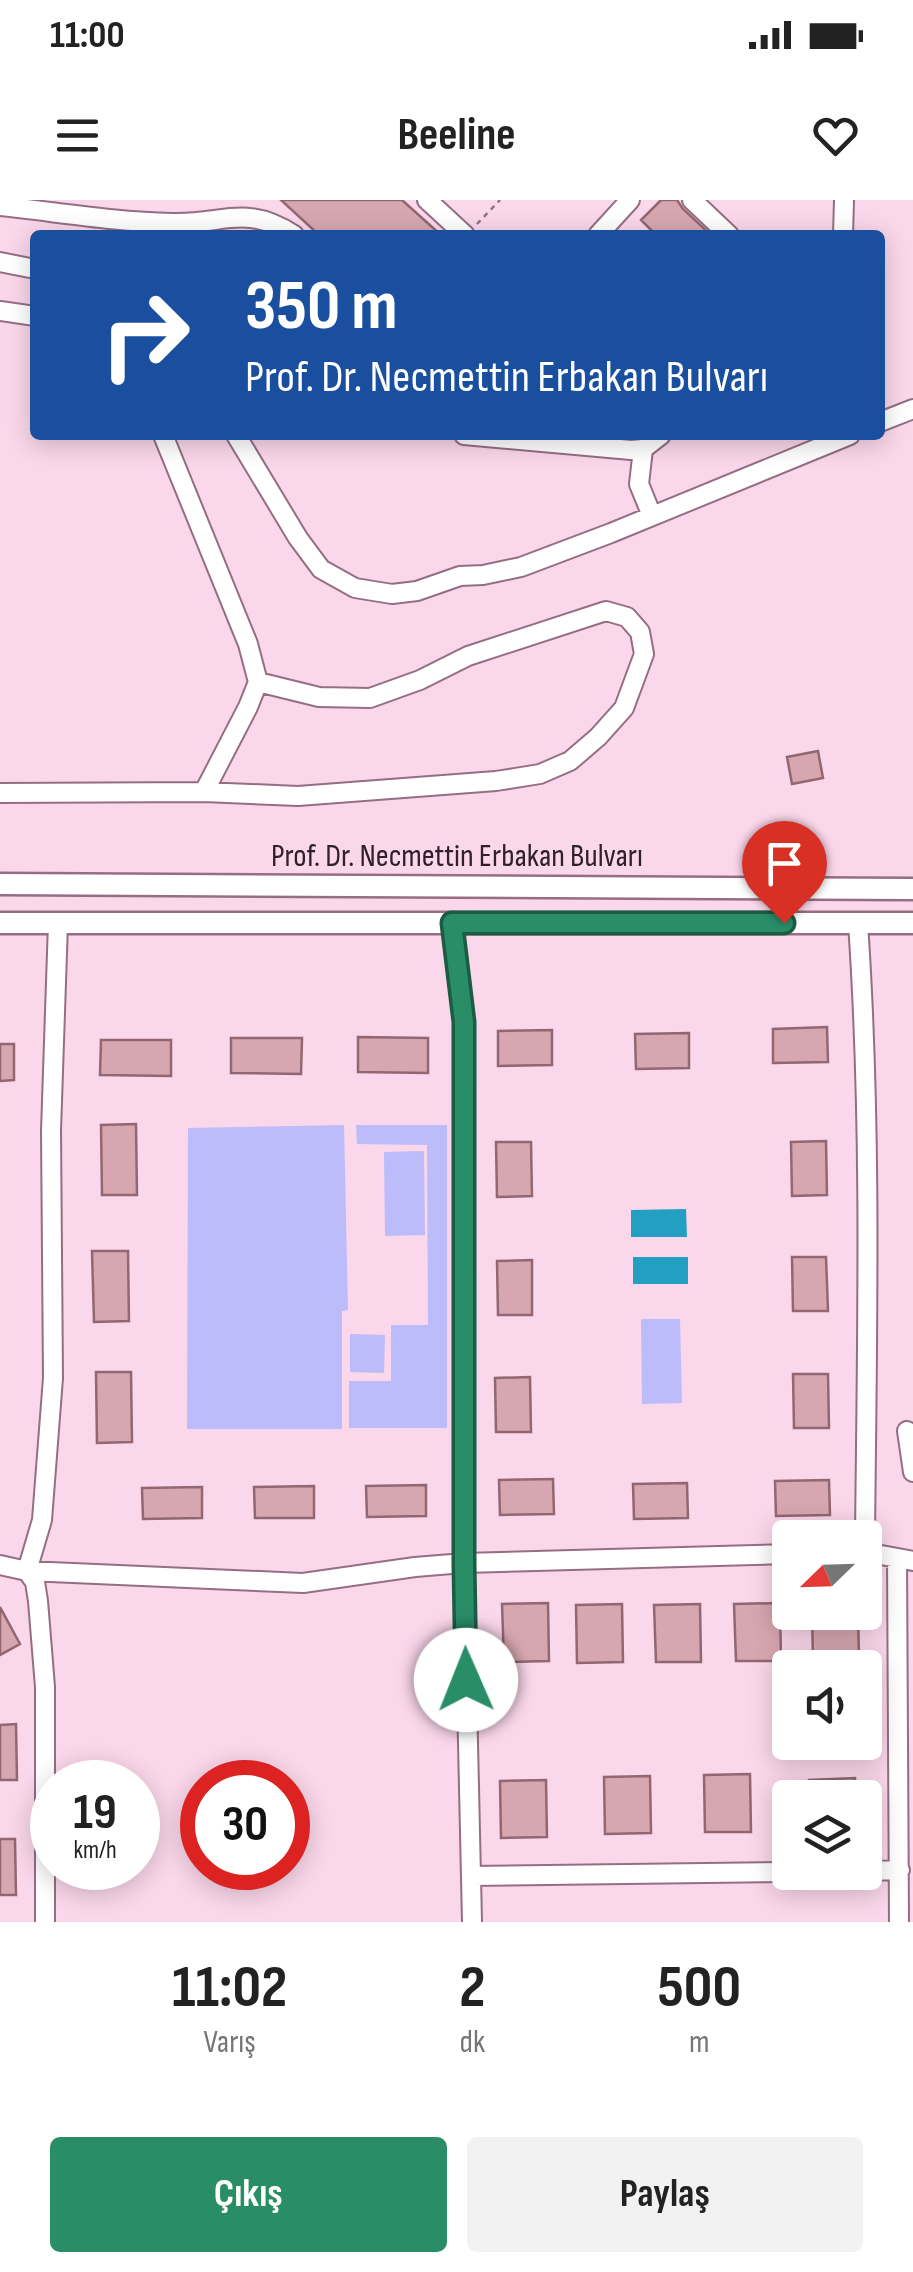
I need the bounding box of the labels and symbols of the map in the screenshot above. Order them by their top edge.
pin [742,821,827,924]
street label: Prof. Dr. Necmettin Erbakan Bulvarı [271,837,643,876]
north arrow [772,1520,882,1630]
position arrow [414,1628,518,1732]
speed limit sign: 30 [180,1760,310,1890]

